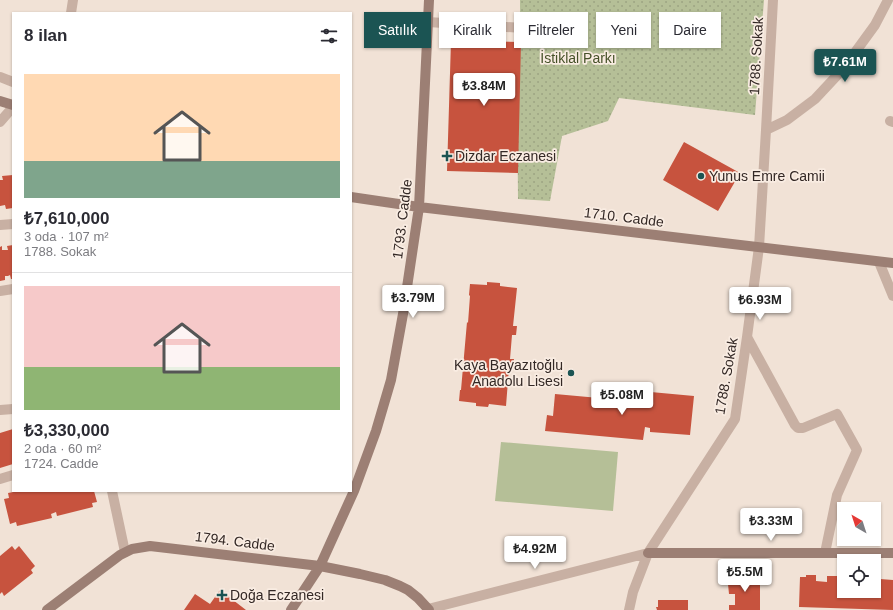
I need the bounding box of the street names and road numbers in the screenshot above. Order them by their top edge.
street label: 1788. Sokak [746,16,766,95]
street label: 1793. Cadde [389,178,415,260]
street label: 1710. Cadde [583,204,665,230]
street label: 1788. Sokak [711,335,741,416]
street label: 1794. Cadde [194,528,276,554]

